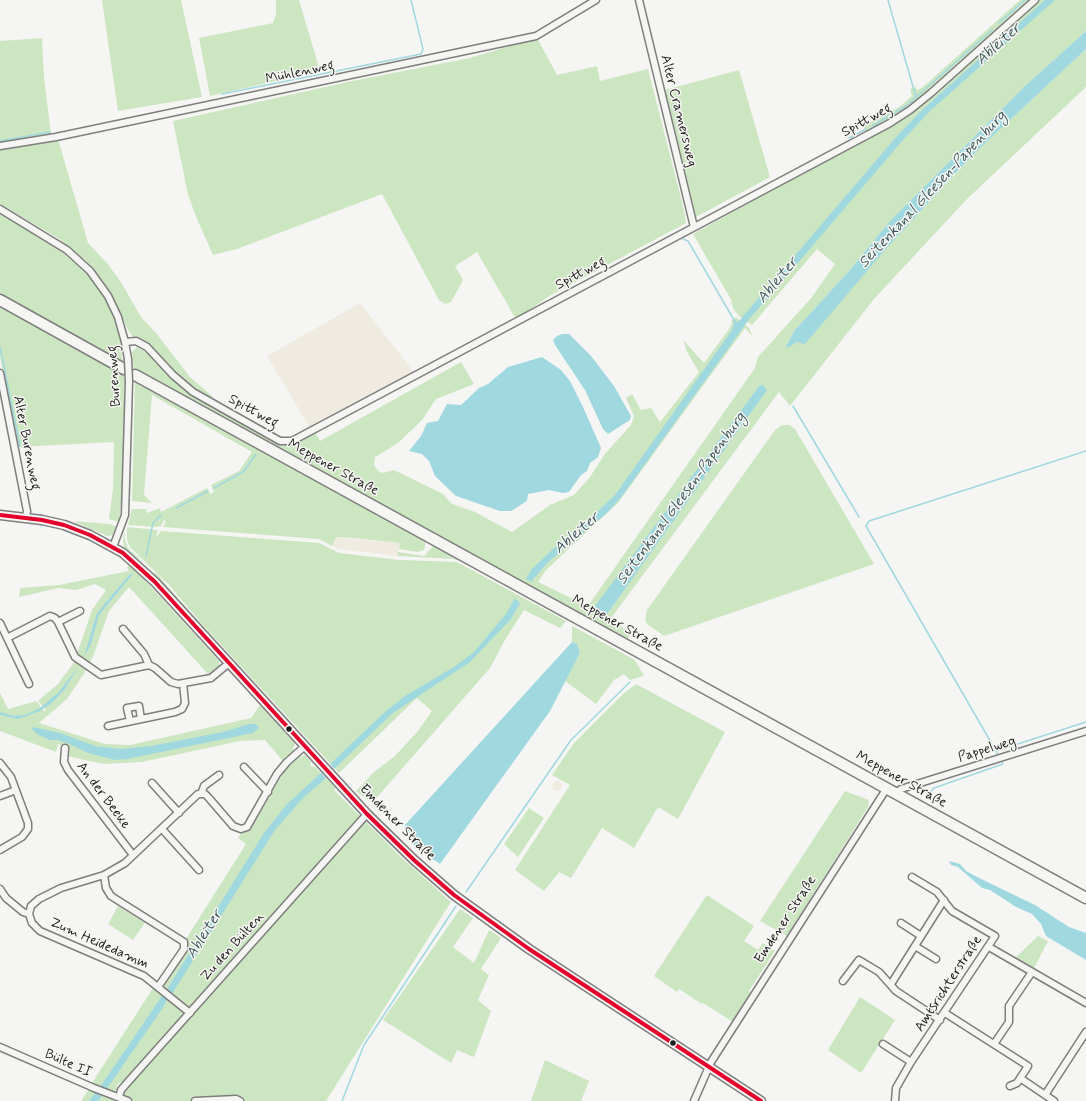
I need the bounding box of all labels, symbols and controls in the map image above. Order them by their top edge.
water label: Ableiter [973,20,1025,70]
street label: Alter Cramersweg [656,53,700,169]
street label: Mühlenweg [264,58,336,88]
street label: Spittweg [839,100,895,142]
water label: Seitenkanal Gleesen-Papenburg [856,108,1010,272]
street label: Spittweg [553,254,609,294]
water label: Ableiter [754,255,802,307]
street label: Burenweg [104,345,126,407]
street label: Spittweg [225,391,281,433]
street label: Alter Burenweg [9,394,43,492]
water label: Seitenkanal Gleesen-Papenburg [614,410,750,588]
street label: Meppener Straße [284,436,382,500]
water label: Ableiter [551,510,603,558]
street label: Meppener Straße [568,592,666,656]
unlabelled marker [284,724,294,734]
street label: Pappelweg [956,733,1018,767]
street label: Meppener Straße [852,748,950,812]
street label: An der Beeke [72,759,134,833]
street label: Emdener Straße [355,781,439,865]
street label: Emdener Straße [751,873,821,967]
water label: Ableiter [183,908,227,962]
street label: Zu den Bülten [198,909,268,985]
street label: Zum Heidedamm [47,915,151,973]
street label: Amtsrichterstraße [912,933,986,1035]
unlabelled marker [668,1038,678,1048]
street label: Bülte II [42,1046,94,1082]

